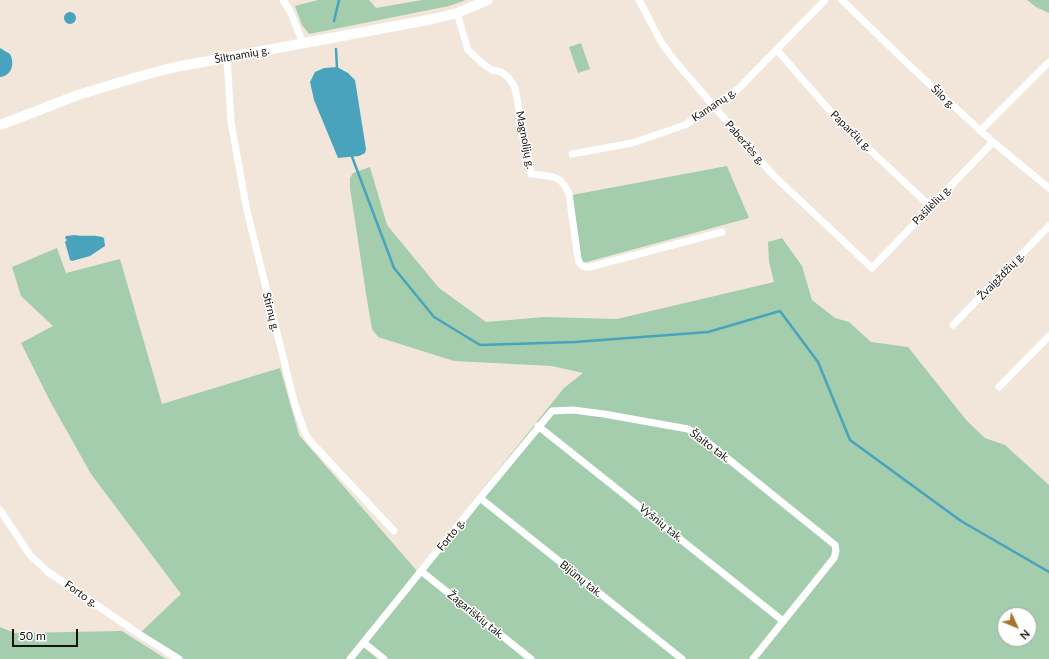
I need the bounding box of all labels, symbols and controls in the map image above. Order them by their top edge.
street label: Šiltnamių g. [213,44,271,66]
street label: Šilo g. [928,82,958,112]
street label: Kamanų g. [689,85,739,125]
street label: Paparčių g. [828,108,874,154]
street label: Magnolijų g. [513,110,537,170]
street label: Paberžės g. [722,118,768,168]
street label: Pašilėlių g. [910,182,954,228]
street label: Žvaigždžių g. [975,249,1027,303]
street label: Stirnų g. [260,291,282,333]
street label: Šlaito tak. [687,427,733,465]
street label: Vyšnių tak. [636,501,686,545]
street label: Forto g. [434,516,468,554]
street label: Bijūnų tak. [557,558,605,600]
street label: Forto g. [62,578,100,610]
street label: Žagariškių tak. [445,588,507,642]
north arrow [997,607,1037,647]
scale bar [14,621,80,647]
text: N [1018,627,1033,643]
text: 50 m [19,628,46,643]

